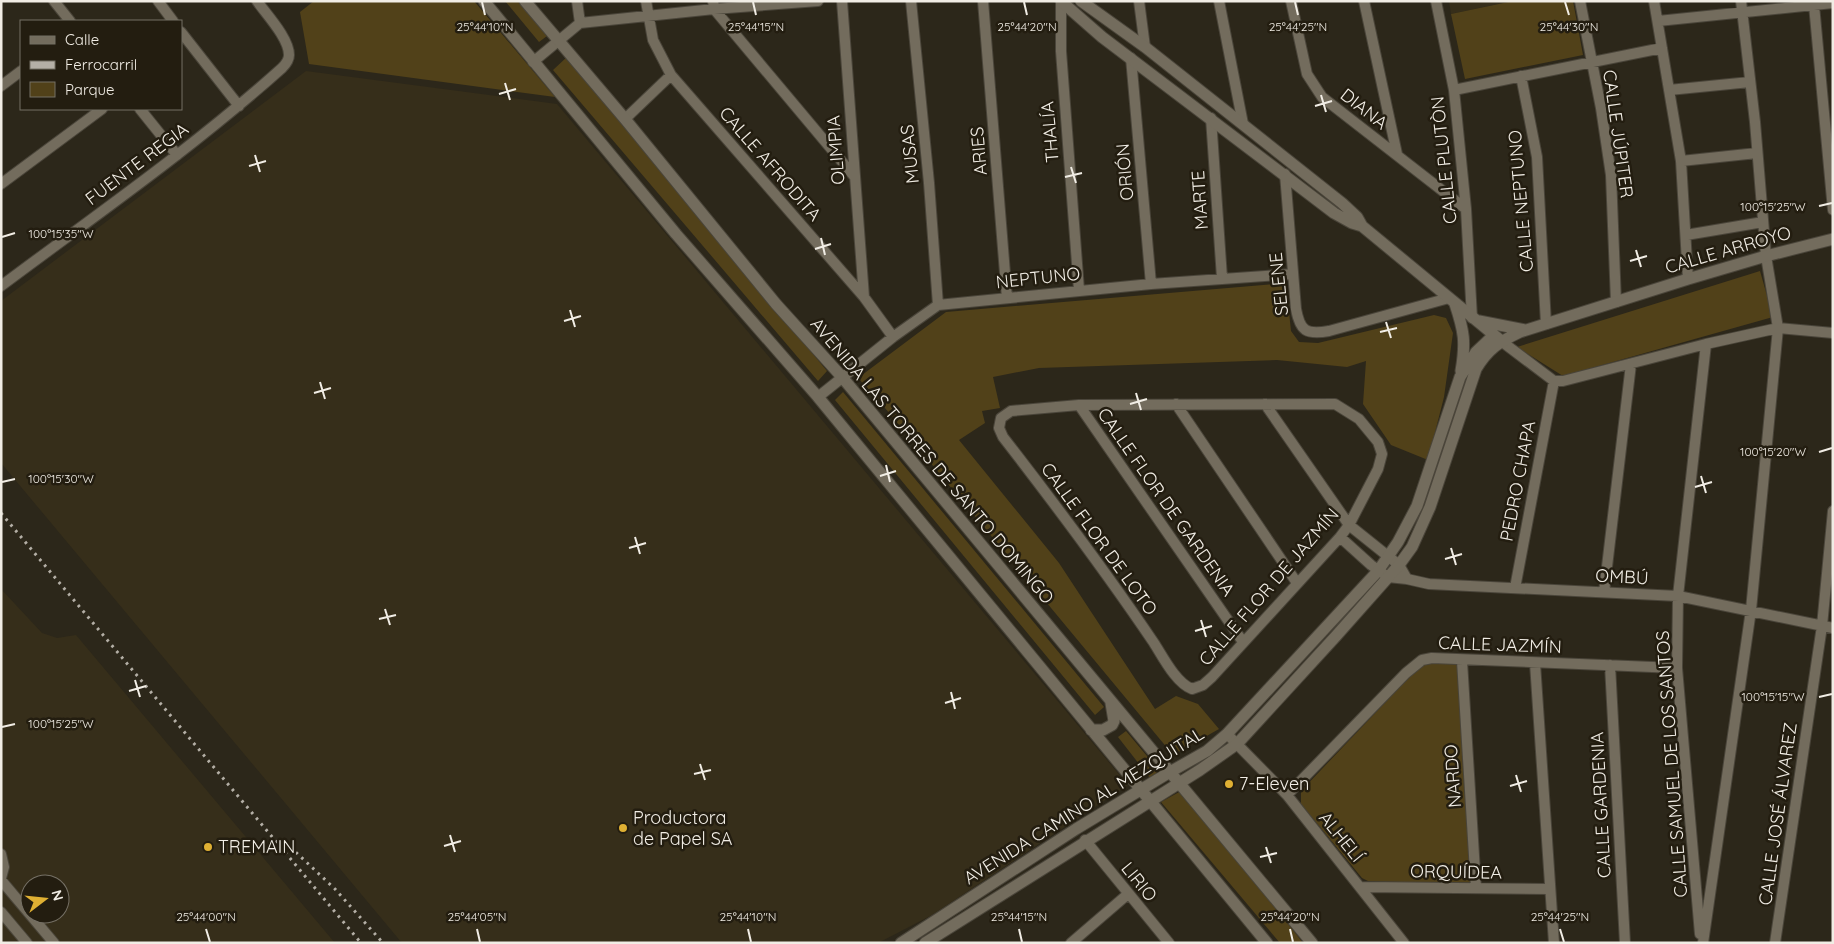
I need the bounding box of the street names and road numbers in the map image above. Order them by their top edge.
street label: CALLE JÚPITER [1598,68,1639,200]
street label: DIANA [1336,83,1393,134]
street label: CALLE PLUTÒN [1425,95,1462,225]
street label: THALÍA [1035,100,1064,164]
street label: CALLE AFRODITA [714,102,827,226]
street label: OLIMPIA [822,114,849,186]
street label: FUENTE REGIA [81,117,193,210]
street label: MUSAS [895,123,924,185]
street label: ARIES [965,126,992,176]
street label: CALLE NEPTUNO [1503,129,1538,273]
street label: ORIÓN [1111,143,1138,202]
street label: MARTE [1186,170,1213,230]
street label: CALLE ARROYO [1662,221,1794,278]
street label: SELENE [1264,251,1293,317]
street label: NEPTUNO [995,262,1081,293]
street label: AVENIDA LAS TORRES DE SANTO DOMINGO [806,313,1059,609]
street label: CALLE FLOR DE GARDENIA [1093,403,1240,601]
street label: PEDRO CHAPA [1495,418,1541,543]
street label: CALLE FLOR DE LOTO [1036,458,1163,620]
street label: CALLE FLOR DE JAZMÍN [1194,503,1344,670]
street label: OMBÚ [1595,564,1649,589]
street label: CALLE SAMUEL DE LOS SANTOS [1651,630,1692,898]
street label: CALLE JAZMÍN [1438,631,1562,658]
street label: CALLE JOSÉ ÁLVAREZ [1753,721,1802,907]
street label: AVENIDA CAMINO AL MEZQUITAL [959,722,1208,889]
street label: CALLE GARDENIA [1585,731,1616,879]
street label: NARDO [1439,744,1466,809]
street label: ALHELÍ [1314,807,1369,867]
street label: LIRIO [1116,857,1162,906]
street label: ORQUÍDEA [1410,859,1502,884]

